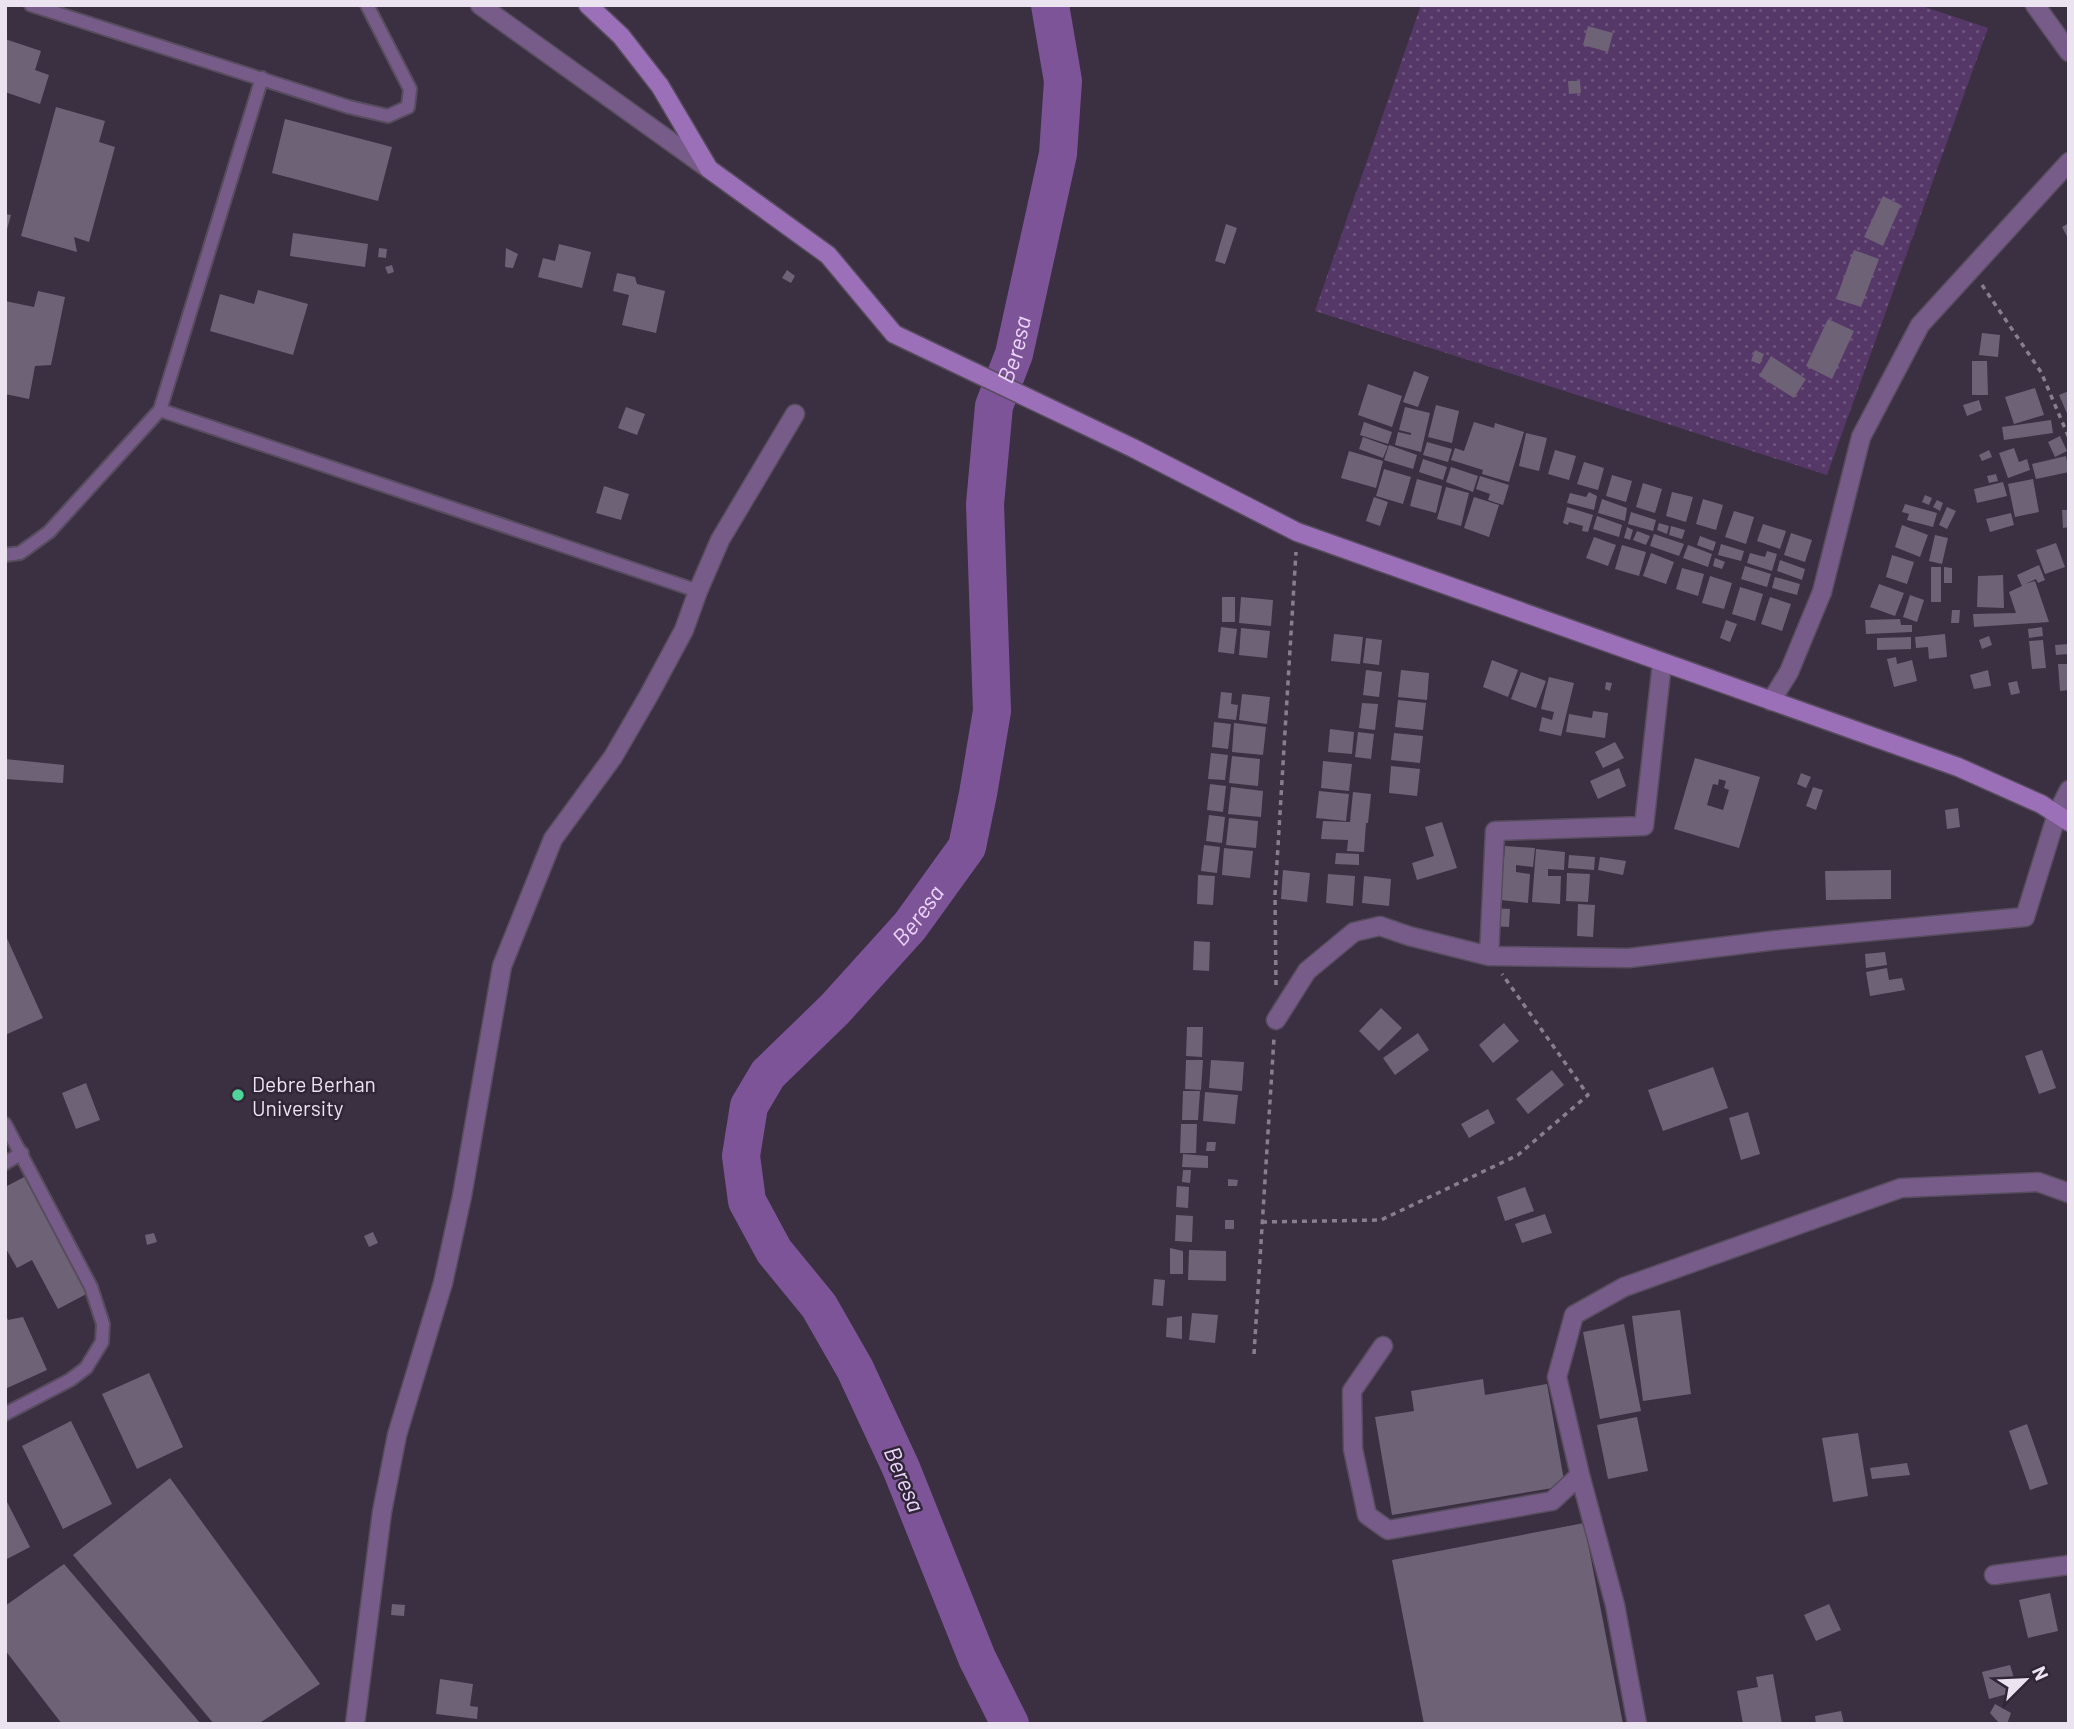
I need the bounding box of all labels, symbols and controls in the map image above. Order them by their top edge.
water label: Beresa [990,313,1036,387]
water label: Beresa [886,879,949,951]
place label: Debre Berhan University [252,1071,376,1120]
marker: Debre Berhan University [230,1087,246,1103]
water label: Beresa [879,1442,931,1516]
north arrow [1990,1645,2060,1715]
text: N [2028,1662,2054,1683]

